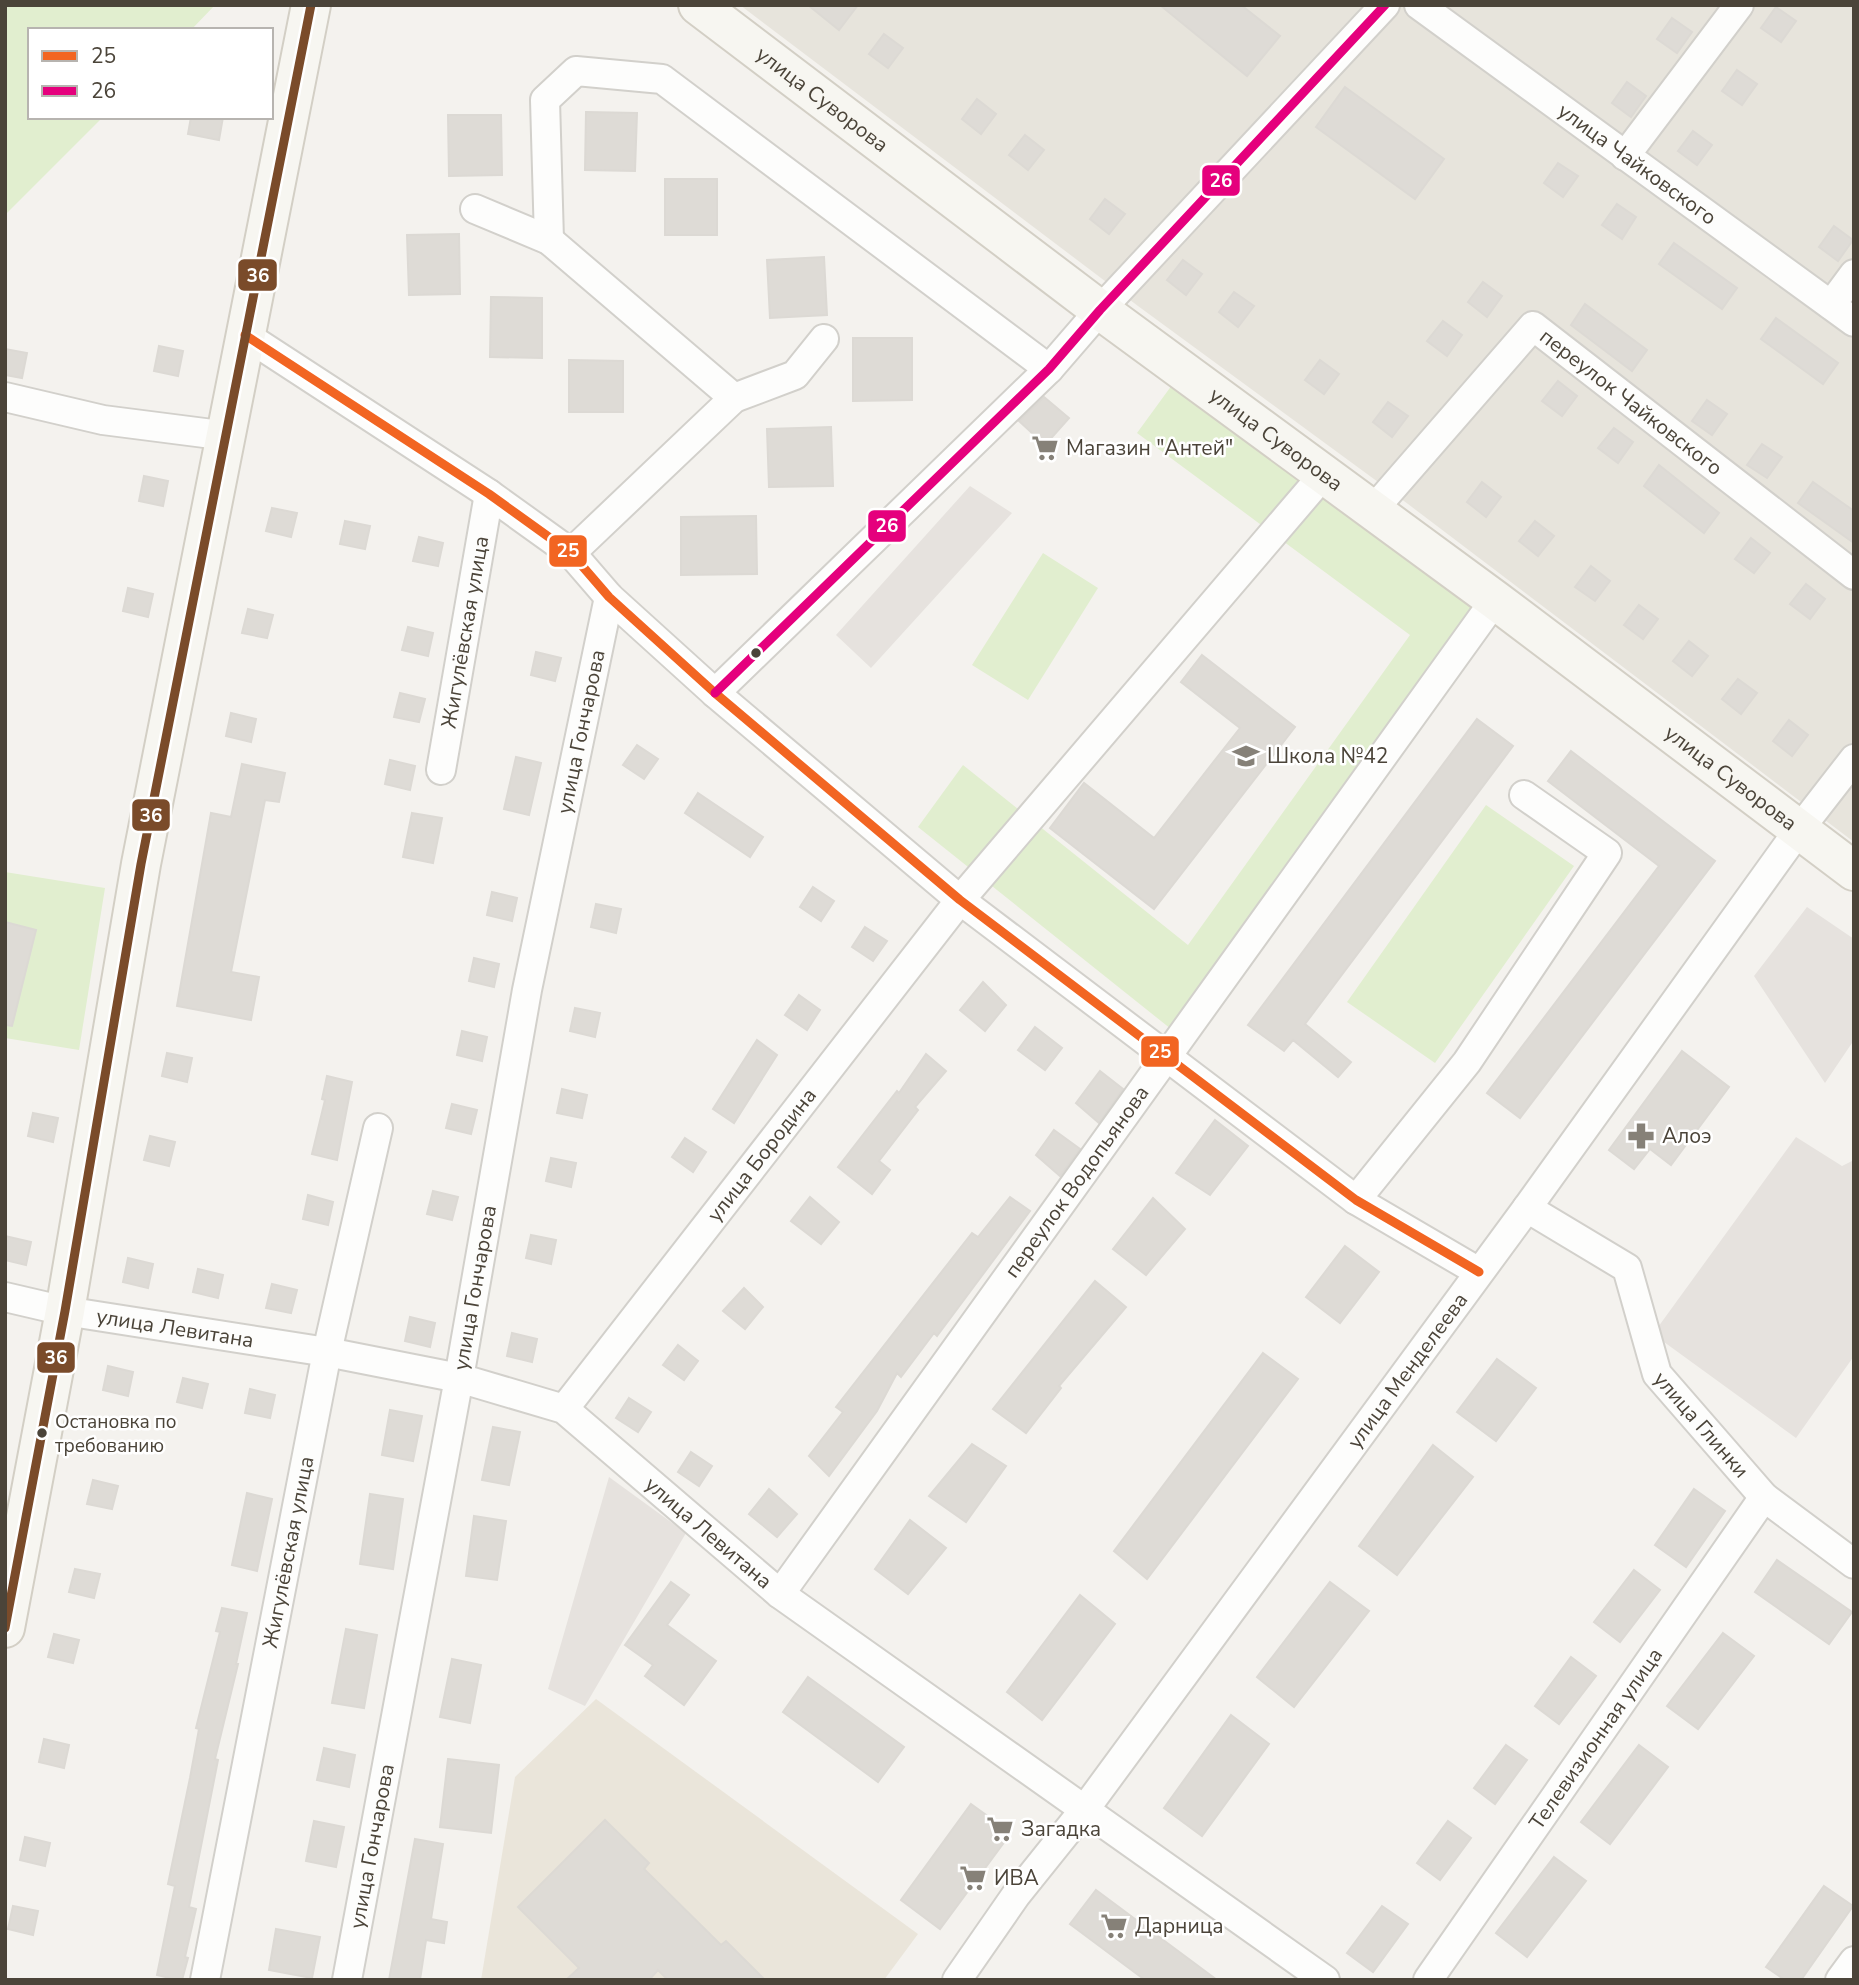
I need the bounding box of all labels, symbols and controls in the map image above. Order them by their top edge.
legend [28,28,273,119]
street label: улица Суворова [750,40,894,159]
text: 25 [91,42,116,70]
text: 26 [91,77,116,105]
street label: улица Чайковского [1552,97,1722,231]
line badge: 26 [1201,164,1241,197]
text: 26 [1210,168,1232,194]
line badge: 36 [237,258,278,292]
text: 36 [247,263,269,289]
street label: переулок Чайковского [1534,322,1728,482]
street label: улица Суворова [1204,381,1349,498]
supermarket icon: Магазин "Антей" [1030,433,1060,463]
place label: Магазин "Антей" [1066,434,1233,462]
line badge: 26 [867,509,907,543]
text: 26 [876,513,898,539]
street label: Жигулёвская улица [435,534,495,730]
line badge: 25 [548,534,588,568]
text: 25 [557,538,579,564]
unlabelled marker [749,646,763,660]
street label: улица Гончарова [550,647,612,816]
street label: улица Суворова [1659,719,1803,837]
school or university icon: Школа №42 [1231,741,1261,771]
place label: Школа №42 [1267,742,1388,770]
line badge: 36 [131,798,171,832]
text: 36 [140,803,162,829]
line badge: 25 [1140,1035,1180,1068]
text: 25 [1149,1039,1171,1065]
street label: переулок Водопьянова [998,1080,1155,1283]
street label: улица Бородина [701,1082,823,1228]
pharmacy icon: Алоэ [1626,1121,1656,1151]
place label: Алоэ [1662,1122,1712,1150]
street label: улица Гончарова [447,1203,503,1372]
street label: улица Менделеева [1341,1287,1474,1454]
street label: улица Левитана [94,1302,256,1354]
line badge: 36 [36,1341,76,1374]
text: 36 [45,1345,67,1371]
street label: улица Глинки [1647,1366,1755,1484]
place label: Остановка по требованию [55,1409,177,1459]
marker: Остановка по требованию [35,1426,49,1440]
street label: Жигулёвская улица [256,1454,320,1650]
street label: улица Левитана [639,1470,778,1595]
street label: Телевизионная улица [1523,1642,1669,1835]
street label: улица Гончарова [343,1762,401,1931]
supermarket icon: Загадка [985,1814,1015,1844]
place label: Загадка [1021,1815,1101,1843]
supermarket icon: ИВА [958,1863,988,1893]
place label: ИВА [994,1864,1039,1892]
supermarket icon: Дарница [1099,1911,1129,1941]
place label: Дарница [1135,1912,1224,1940]

